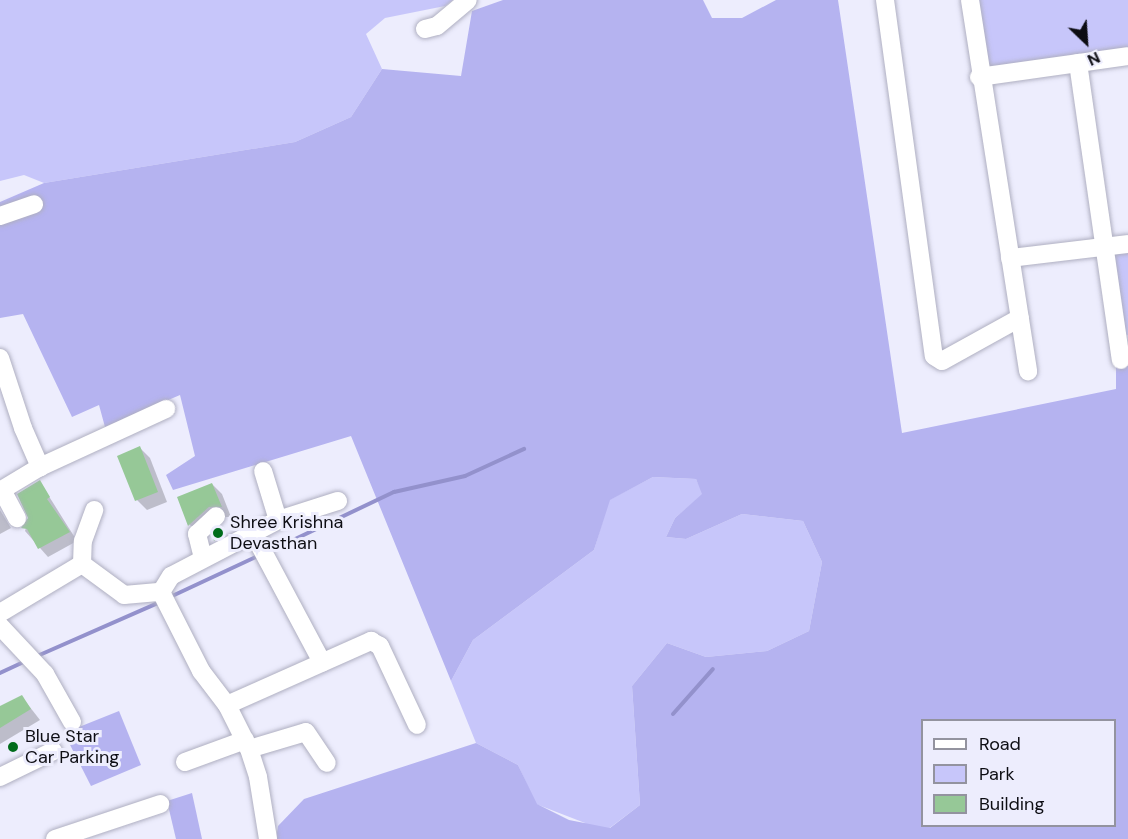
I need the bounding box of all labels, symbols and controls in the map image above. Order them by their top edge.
north arrow [1056,12,1116,72]
text: N [1084,47,1104,71]
place label: Shree Krishna Devasthan [230,512,343,554]
marker: Shree Krishna Devasthan [211,526,225,540]
legend [921,719,1116,827]
place label: Blue Star Car Parking [25,726,119,768]
text: Road [979,732,1021,756]
marker: Blue Star Car Parking [6,740,20,754]
text: Park [979,762,1015,786]
text: Building [979,792,1044,816]

